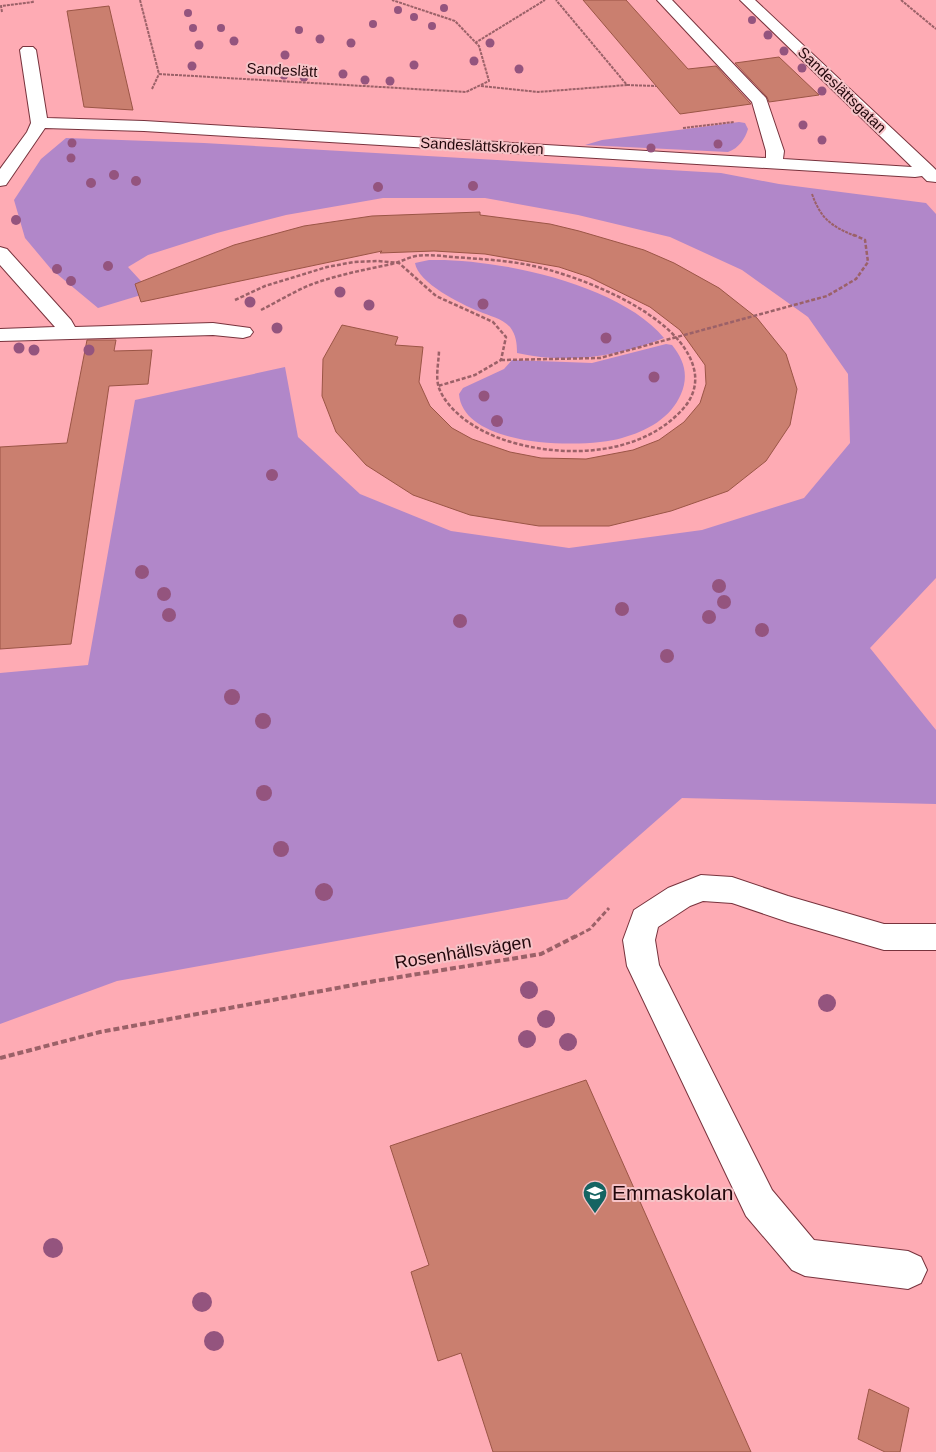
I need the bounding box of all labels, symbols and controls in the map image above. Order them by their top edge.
street label: Sandeslättsgatan [795,43,890,136]
street label: Sandeslätt [246,59,319,80]
street label: Sandeslättskroken [420,134,544,157]
street label: Rosenhällsvägen [393,931,533,973]
school or university icon: Emmaskolan [582,1180,608,1214]
place label: Emmaskolan [612,1181,733,1204]

